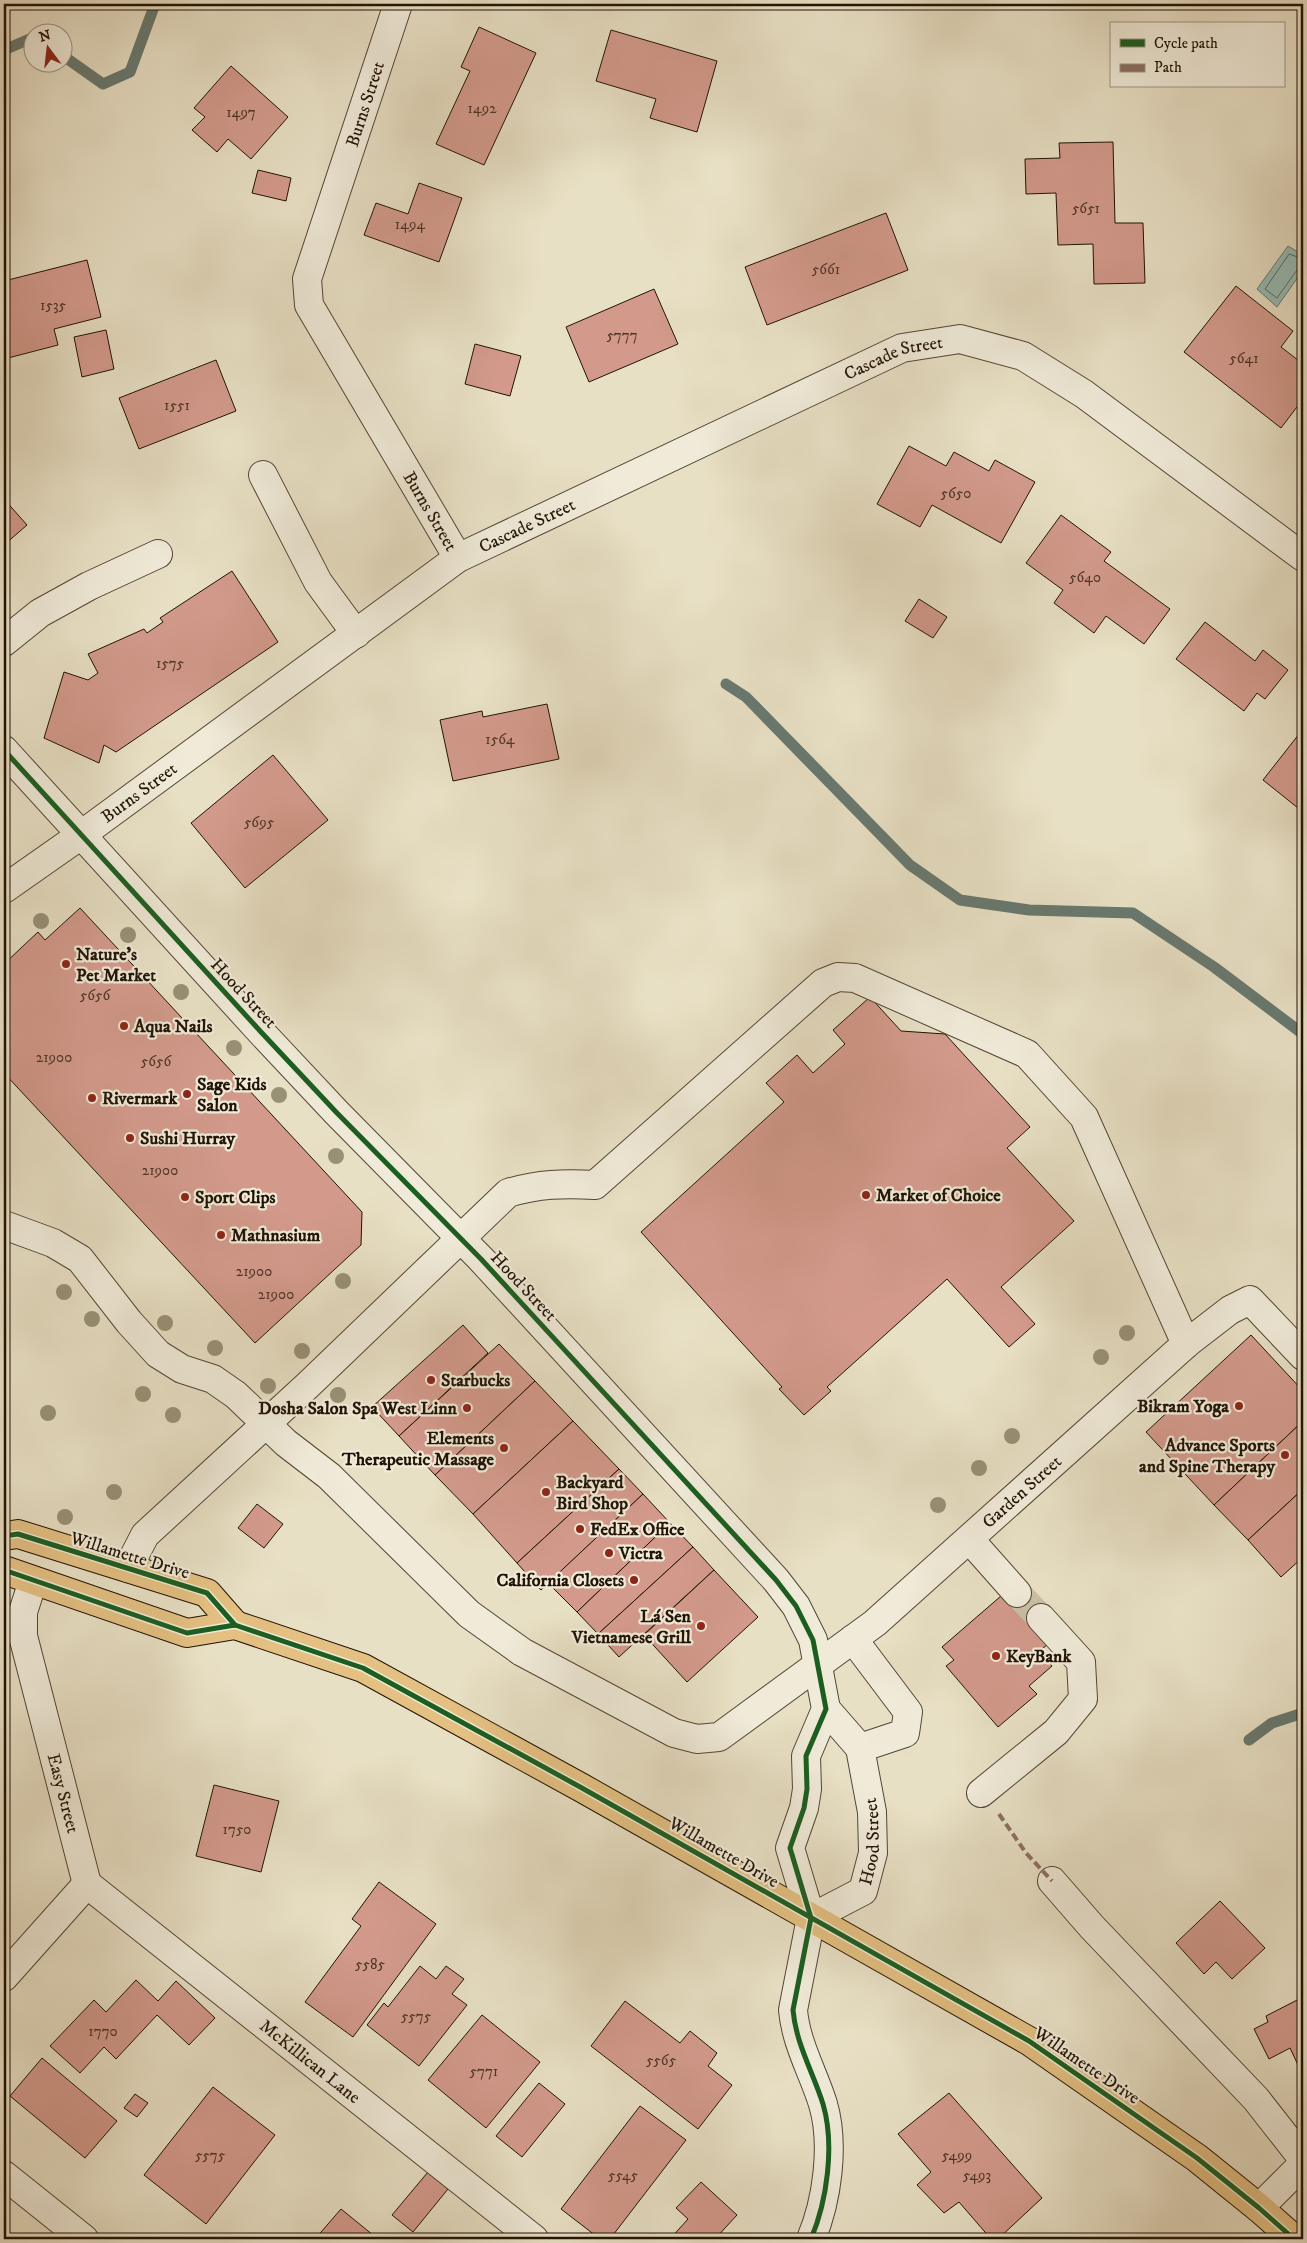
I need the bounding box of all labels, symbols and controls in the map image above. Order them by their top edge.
north arrow [22,22,72,72]
legend [1110,22,1284,88]
text: N [37,26,53,47]
text: Cycle path [1154,34,1218,53]
text: Path [1154,58,1182,77]
street label: Burns Street [342,59,390,150]
house number: 1492 [468,99,497,118]
house number: 1497 [226,103,256,122]
house number: 5651 [1072,199,1100,218]
house number: 1494 [395,215,425,234]
house number: 5661 [812,260,840,279]
house number: 1535 [40,296,67,315]
house number: 5777 [606,326,638,345]
street label: Cascade Street [841,332,945,386]
house number: 5641 [1229,349,1259,368]
house number: 1551 [164,396,190,415]
street label: Burns Street [398,468,462,556]
house number: 5650 [941,484,971,503]
street label: Cascade Street [476,494,579,559]
house number: 5640 [1069,568,1101,587]
house number: 1575 [156,654,185,673]
house number: 1564 [485,730,515,749]
street label: Burns Street [97,758,182,828]
house number: 5695 [244,813,275,832]
place label: Nature's Pet Market [76,944,156,987]
street label: Hood Street [205,954,281,1033]
marker: Nature's Pet Market [60,958,72,970]
house number: 5656 [80,986,111,1005]
place label: Aqua Nails [133,1016,213,1038]
marker: Aqua Nails [118,1020,130,1032]
house number: 21900 [36,1048,72,1067]
house number: 5656 [141,1052,172,1071]
place label: Sage Kids Salon [197,1074,266,1117]
place label: Rivermark [102,1088,178,1110]
marker: Sage Kids Salon [181,1088,193,1100]
marker: Rivermark [86,1092,98,1104]
place label: Sushi Hurray [140,1128,236,1150]
marker: Sushi Hurray [124,1132,136,1144]
house number: 21900 [142,1161,178,1180]
place label: Market of Choice [876,1185,1001,1207]
place label: Sport Clips [195,1187,276,1209]
marker: Market of Choice [860,1189,872,1201]
marker: Sport Clips [179,1191,191,1203]
place label: Mathnasium [231,1225,321,1247]
marker: Mathnasium [215,1229,227,1241]
street label: Hood Street [485,1247,561,1326]
house number: 21900 [236,1262,272,1281]
house number: 21900 [258,1285,294,1304]
place label: Starbucks [441,1370,510,1392]
marker: Starbucks [425,1374,437,1386]
place label: Bikram Yoga [1137,1396,1229,1418]
place label: Dosha Salon Spa West Linn [258,1398,458,1420]
marker: Bikram Yoga [1233,1400,1245,1412]
marker: Dosha Salon Spa West Linn [461,1402,473,1414]
place label: Elements Therapeutic Massage [341,1428,495,1471]
place label: Advance Sports and Spine Therapy [1139,1435,1275,1478]
marker: Elements Therapeutic Massage [498,1442,510,1454]
marker: Advance Sports and Spine Therapy [1279,1449,1291,1461]
street label: Garden Street [978,1451,1067,1534]
place label: Backyard Bird Shop [556,1472,628,1515]
marker: Backyard Bird Shop [540,1486,552,1498]
place label: FedEx Office [590,1519,685,1541]
marker: FedEx Office [574,1523,586,1535]
street label: Willamette Drive [67,1527,192,1585]
place label: Victra [618,1543,663,1565]
marker: Victra [603,1547,615,1559]
place label: California Closets [496,1570,624,1592]
marker: California Closets [628,1574,640,1586]
place label: Lá Sen Vietnamese Grill [571,1606,692,1649]
marker: Lá Sen Vietnamese Grill [695,1620,707,1632]
place label: KeyBank [1006,1646,1073,1668]
marker: KeyBank [990,1650,1002,1662]
street label: Easy Street [42,1751,84,1836]
street label: Hood Street [855,1796,885,1888]
street label: Willamette Drive [664,1812,782,1893]
house number: 1750 [223,1820,251,1839]
house number: 5585 [355,1955,385,1974]
house number: 5575 [401,2007,432,2026]
street label: McKillican Lane [255,2015,364,2109]
house number: 1770 [88,2022,118,2041]
street label: Willamette Drive [1028,2022,1144,2109]
house number: 5565 [646,2051,677,2070]
house number: 5771 [470,2062,498,2081]
house number: 5575 [195,2146,226,2165]
house number: 5499 [942,2146,972,2165]
house number: 5545 [608,2166,639,2185]
house number: 5493 [963,2166,991,2185]

